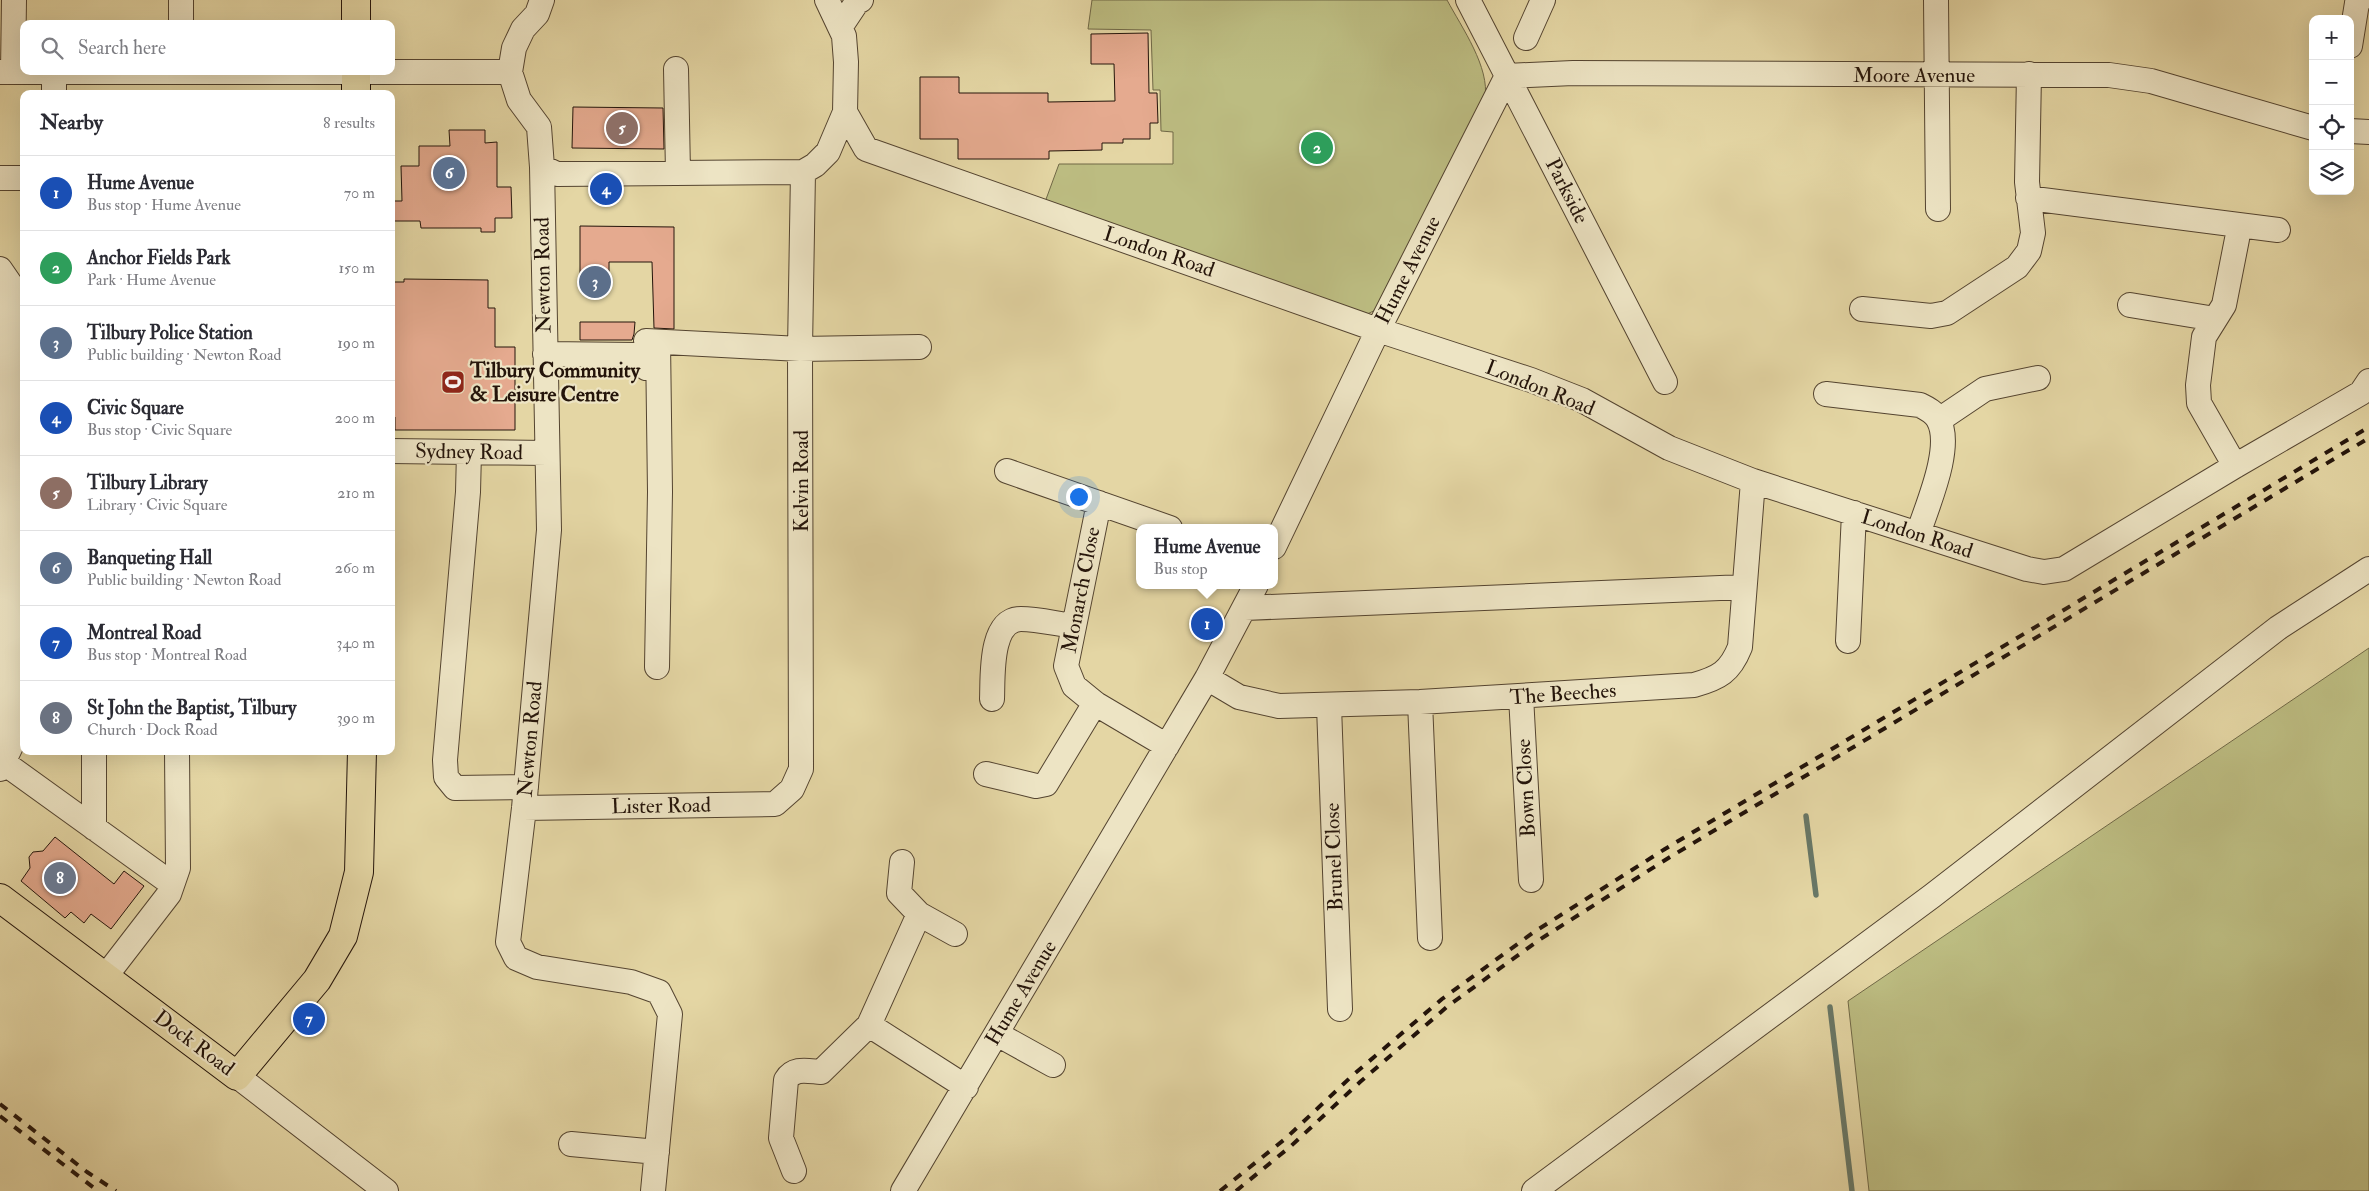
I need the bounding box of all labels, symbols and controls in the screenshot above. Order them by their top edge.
map controls [2309,15,2354,195]
button: + [2309,15,2354,60]
search box [20,20,395,75]
icon: search [38,34,66,62]
text: Search here [78,36,166,60]
button: − [2309,60,2354,105]
street label: Moore Avenue [1853,62,1975,89]
button: locate [2309,105,2354,150]
text: Nearby [40,109,103,136]
pin: 5 [606,109,638,147]
text: 8 results [323,113,375,133]
pin: 2 [1301,129,1333,167]
button: layers [2309,150,2354,195]
pin: 6 [433,154,465,192]
street label: Parkside [1539,154,1595,228]
pin: 4 [590,170,622,208]
text: Hume Avenue [87,171,194,195]
text: 1 [53,183,59,203]
text: 70 m [344,183,375,203]
text: Bus stop · Hume Avenue [87,195,241,215]
street label: Hume Avenue [1369,211,1447,329]
street label: Newton Road [528,216,558,333]
street label: London Road [1100,220,1219,284]
text: Anchor Fields Park [87,246,231,270]
text: 2 [52,258,60,278]
text: 150 m [338,258,375,278]
pin: 3 [579,263,611,301]
text: Park · Hume Avenue [87,270,216,290]
text: Tilbury Police Station [87,321,253,345]
text: 3 [53,333,59,353]
text: 190 m [337,333,375,353]
text: Public building · Newton Road [87,345,281,365]
street label: London Road [1481,354,1599,422]
place label: Tilbury Community & Leisure Centre [469,357,641,408]
sports icon: Tilbury Community & Leisure Centre [440,369,466,395]
text: Civic Square [87,396,184,420]
text: 4 [52,408,60,428]
text: 200 m [335,408,375,428]
text: Bus stop · Civic Square [87,420,232,440]
street label: Kelvin Road [788,429,815,532]
street label: Sydney Road [415,438,524,466]
text: Tilbury Library [87,471,208,495]
text: 5 [52,483,60,503]
text: 210 m [337,483,375,503]
your location [1066,484,1092,510]
text: Library · Civic Square [87,495,227,515]
street label: London Road [1858,503,1977,565]
street label: Monarch Close [1056,524,1106,655]
popup [1136,524,1278,589]
text: Hume Avenue [1154,535,1260,559]
text: Banqueting Hall [87,546,212,570]
text: 6 [52,558,60,578]
text: 260 m [335,558,375,578]
text: Bus stop [1154,559,1208,579]
text: Public building · Newton Road [87,570,281,590]
pin: 1 [1191,605,1223,643]
text: Montreal Road [87,621,201,645]
text: 7 [52,633,60,653]
text: 340 m [336,633,375,653]
text: Bus stop · Montreal Road [87,645,247,665]
street label: The Beeches [1509,677,1617,711]
street label: Newton Road [511,679,549,798]
text: St John the Baptist, Tilbury [87,696,296,720]
text: 8 [52,708,60,728]
text: 390 m [337,708,375,728]
text: Church · Dock Road [87,720,218,740]
street label: Bown Close [1510,738,1542,838]
street label: Lister Road [611,792,712,820]
street label: Brunel Close [1319,802,1349,912]
pin: 8 [44,859,76,897]
street label: Hume Avenue [979,935,1063,1051]
pin: 7 [293,1000,325,1038]
street label: Dock Road [148,1004,240,1082]

